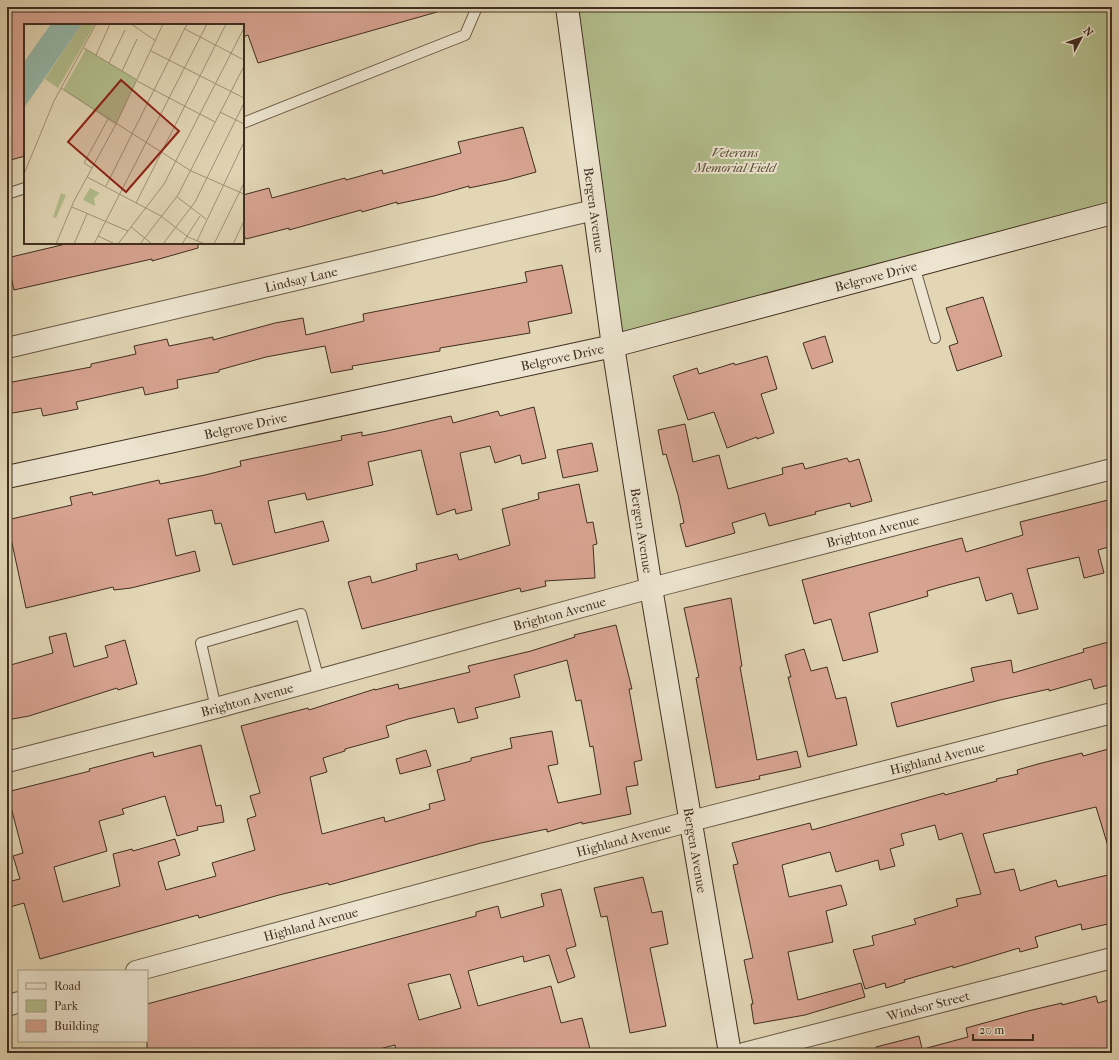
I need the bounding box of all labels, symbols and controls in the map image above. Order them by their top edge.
north arrow [1061,18,1101,58]
inset map [24,24,244,244]
text: N [1081,24,1096,40]
park label: Veterans Memorial Field [693,145,778,175]
street label: Bergen Avenue [581,167,607,254]
street label: Belgrove Drive [833,258,919,295]
street label: Lindsay Lane [263,263,340,295]
street label: Belgrove Drive [519,341,606,374]
street label: Belgrove Drive [203,410,289,442]
street label: Bergen Avenue [627,487,656,575]
street label: Brighton Avenue [825,512,921,550]
street label: Brighton Avenue [511,594,608,634]
street label: Brighton Avenue [199,680,296,720]
street label: Highland Avenue [888,739,987,778]
street label: Bergen Avenue [680,807,710,895]
street label: Highland Avenue [575,820,673,860]
street label: Highland Avenue [262,904,360,944]
legend [18,970,148,1042]
text: Road [54,979,81,993]
street label: Windsor Street [884,988,972,1024]
text: Park [54,999,79,1013]
scale bar [973,1016,1033,1042]
text: Building [54,1019,99,1033]
text: 20 m [979,1023,1004,1037]

